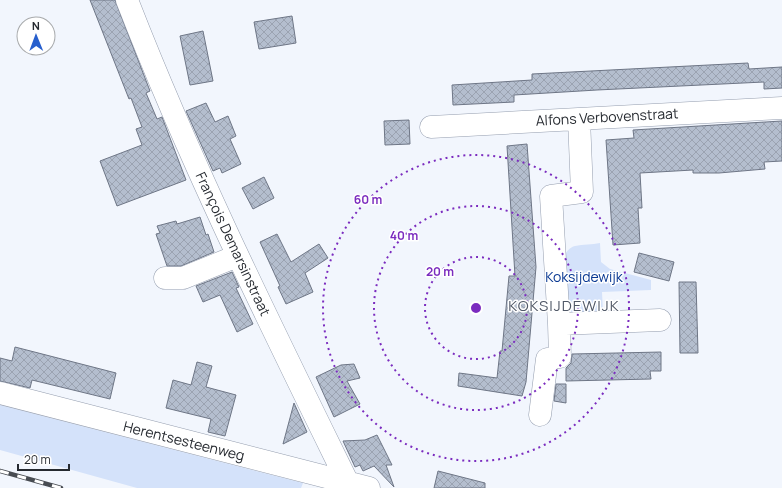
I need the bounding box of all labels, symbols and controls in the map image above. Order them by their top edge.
north arrow [16,16,56,56]
text: N [32,18,40,33]
street label: Alfons Verbovenstraat [535,103,679,130]
street label: François Demarsinstraat [192,169,275,319]
text: 60 m [354,191,382,208]
text: 40 m [390,227,418,244]
text: 20 m [426,263,454,280]
park label: Koksijdewijk [545,267,624,286]
district label: KOKSIJDEWIJK [508,295,620,316]
centre of rings [469,301,483,315]
street label: Herentsesteenweg [122,416,247,465]
scale bar [18,446,69,472]
text: 20 m [24,451,51,468]

